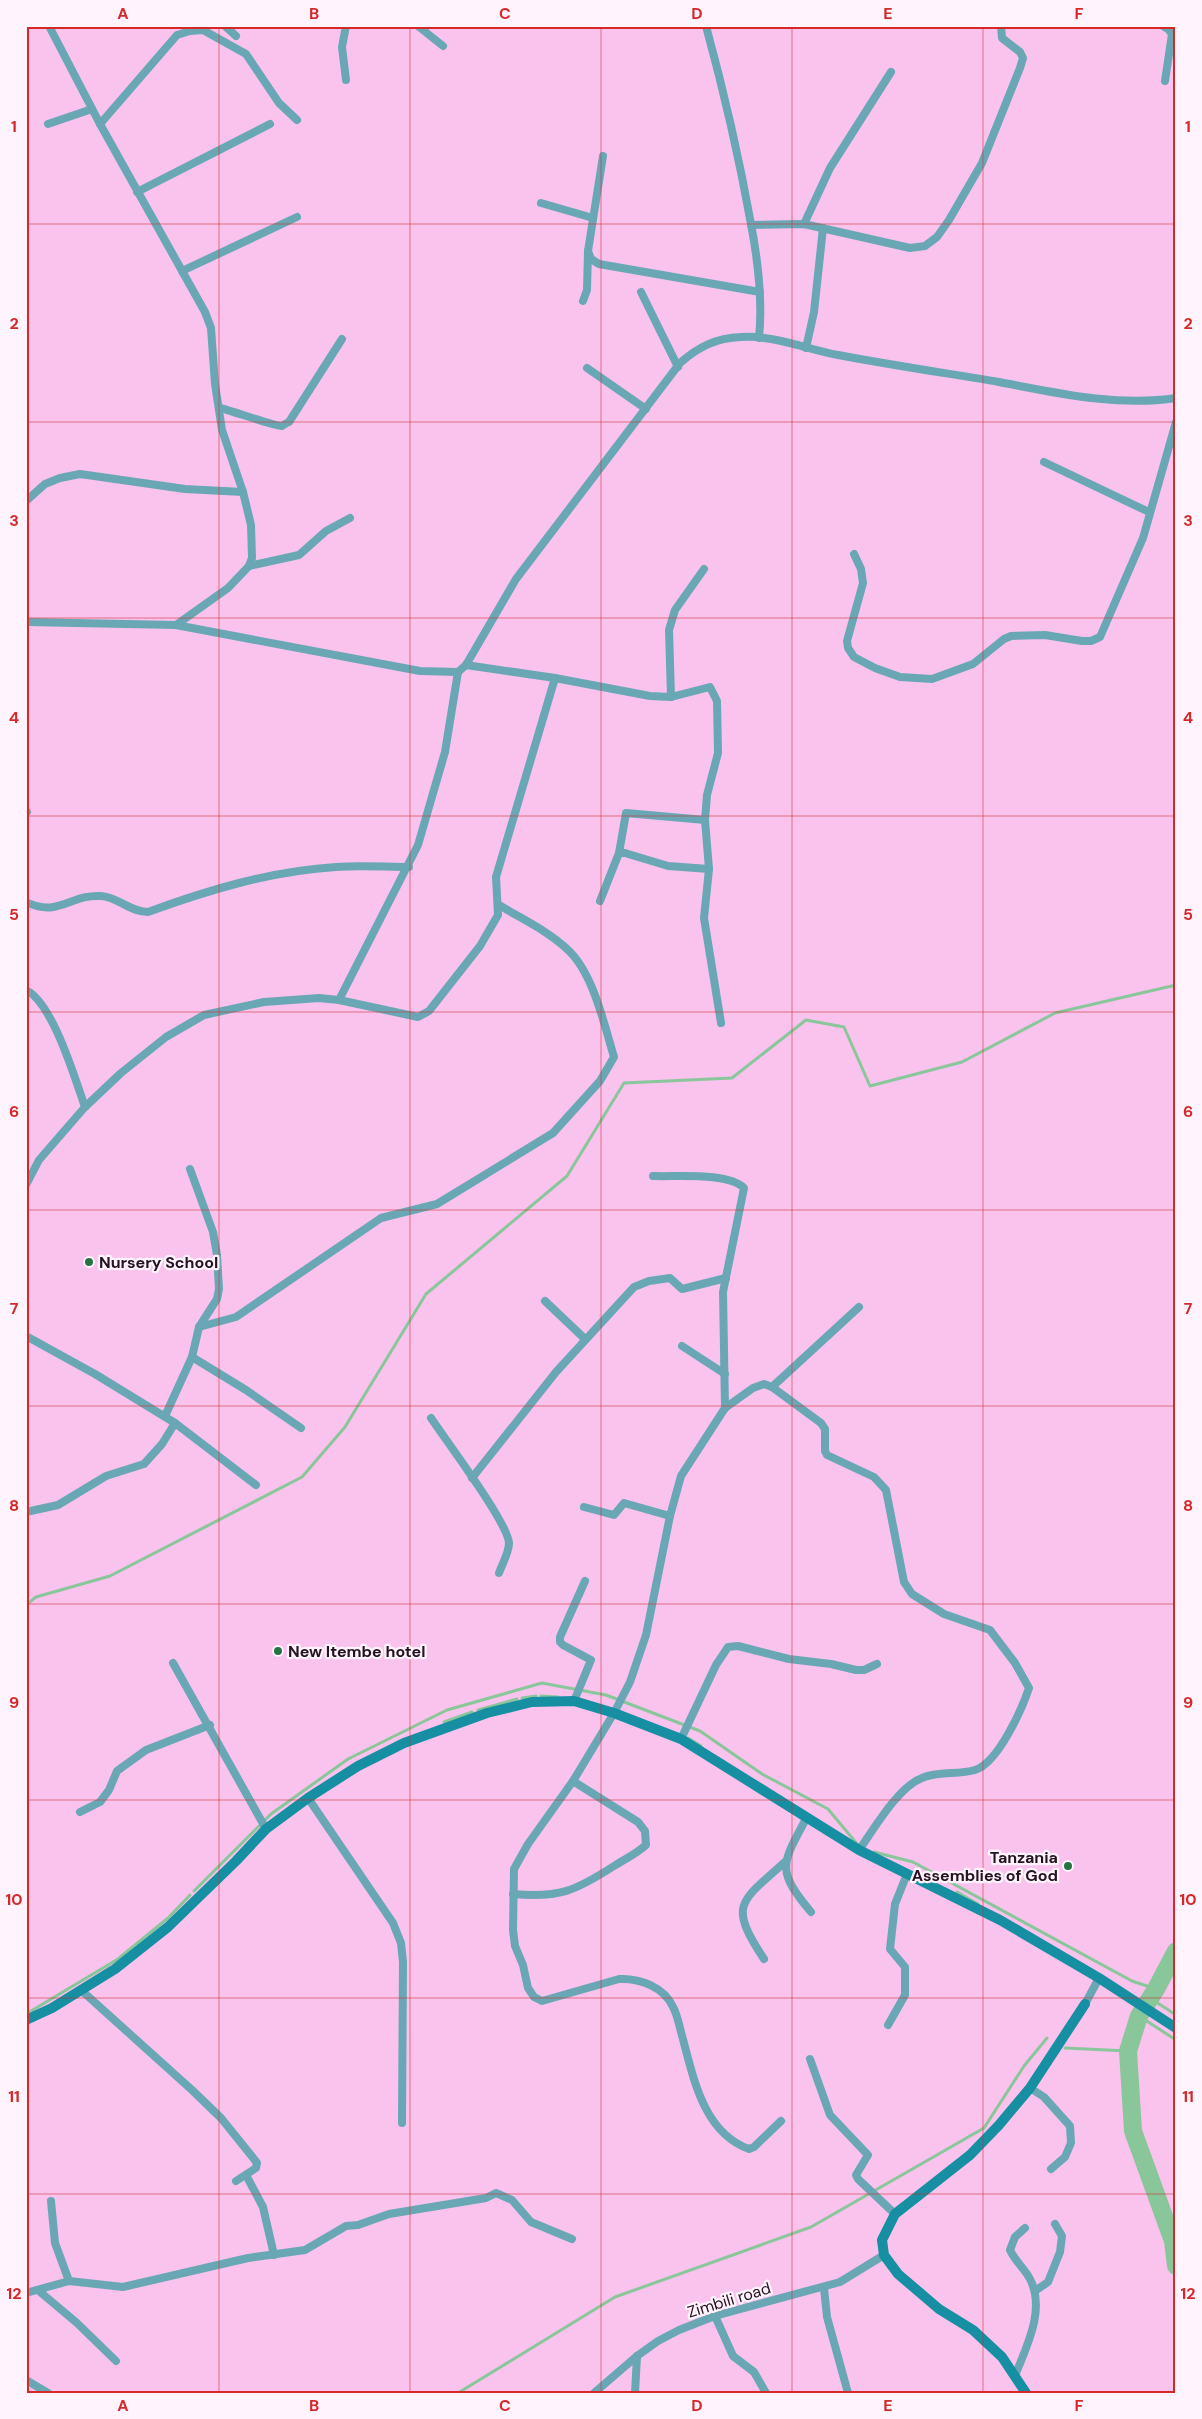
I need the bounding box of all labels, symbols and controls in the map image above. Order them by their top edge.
text: A [117,3,129,24]
text: B [309,3,319,24]
text: C [499,3,511,24]
text: D [691,3,703,24]
text: E [883,3,893,24]
text: F [1075,3,1084,24]
text: 1 [11,116,17,137]
text: 1 [1185,116,1191,137]
text: 2 [9,313,19,334]
text: 2 [1183,313,1193,334]
text: 3 [9,510,19,531]
text: 3 [1183,510,1193,531]
text: 4 [9,707,19,728]
text: 4 [1183,707,1193,728]
text: 5 [9,904,19,925]
text: 5 [1183,904,1193,925]
text: 6 [9,1101,19,1122]
text: 6 [1183,1101,1193,1122]
place label: Nursery School [99,1252,218,1273]
marker: Nursery School [83,1256,95,1268]
text: 7 [10,1298,19,1319]
text: 7 [1184,1298,1193,1319]
text: 8 [9,1495,19,1516]
text: 8 [1183,1495,1193,1516]
place label: New Itembe hotel [288,1641,425,1662]
marker: New Itembe hotel [272,1645,284,1657]
text: 9 [9,1692,19,1713]
text: 9 [1183,1692,1193,1713]
place label: Tanzania Assemblies of God [912,1847,1058,1886]
marker: Tanzania Assemblies of God [1062,1860,1074,1872]
text: 10 [5,1889,23,1910]
text: 10 [1179,1889,1197,1910]
text: 11 [8,2086,20,2107]
text: 11 [1182,2086,1194,2107]
street label: Zimbili road [685,2277,773,2323]
text: 12 [6,2283,22,2304]
text: 12 [1180,2283,1196,2304]
text: A [117,2395,129,2416]
text: B [309,2395,319,2416]
text: C [499,2395,511,2416]
text: D [691,2395,703,2416]
text: E [883,2395,893,2416]
text: F [1075,2395,1084,2416]

